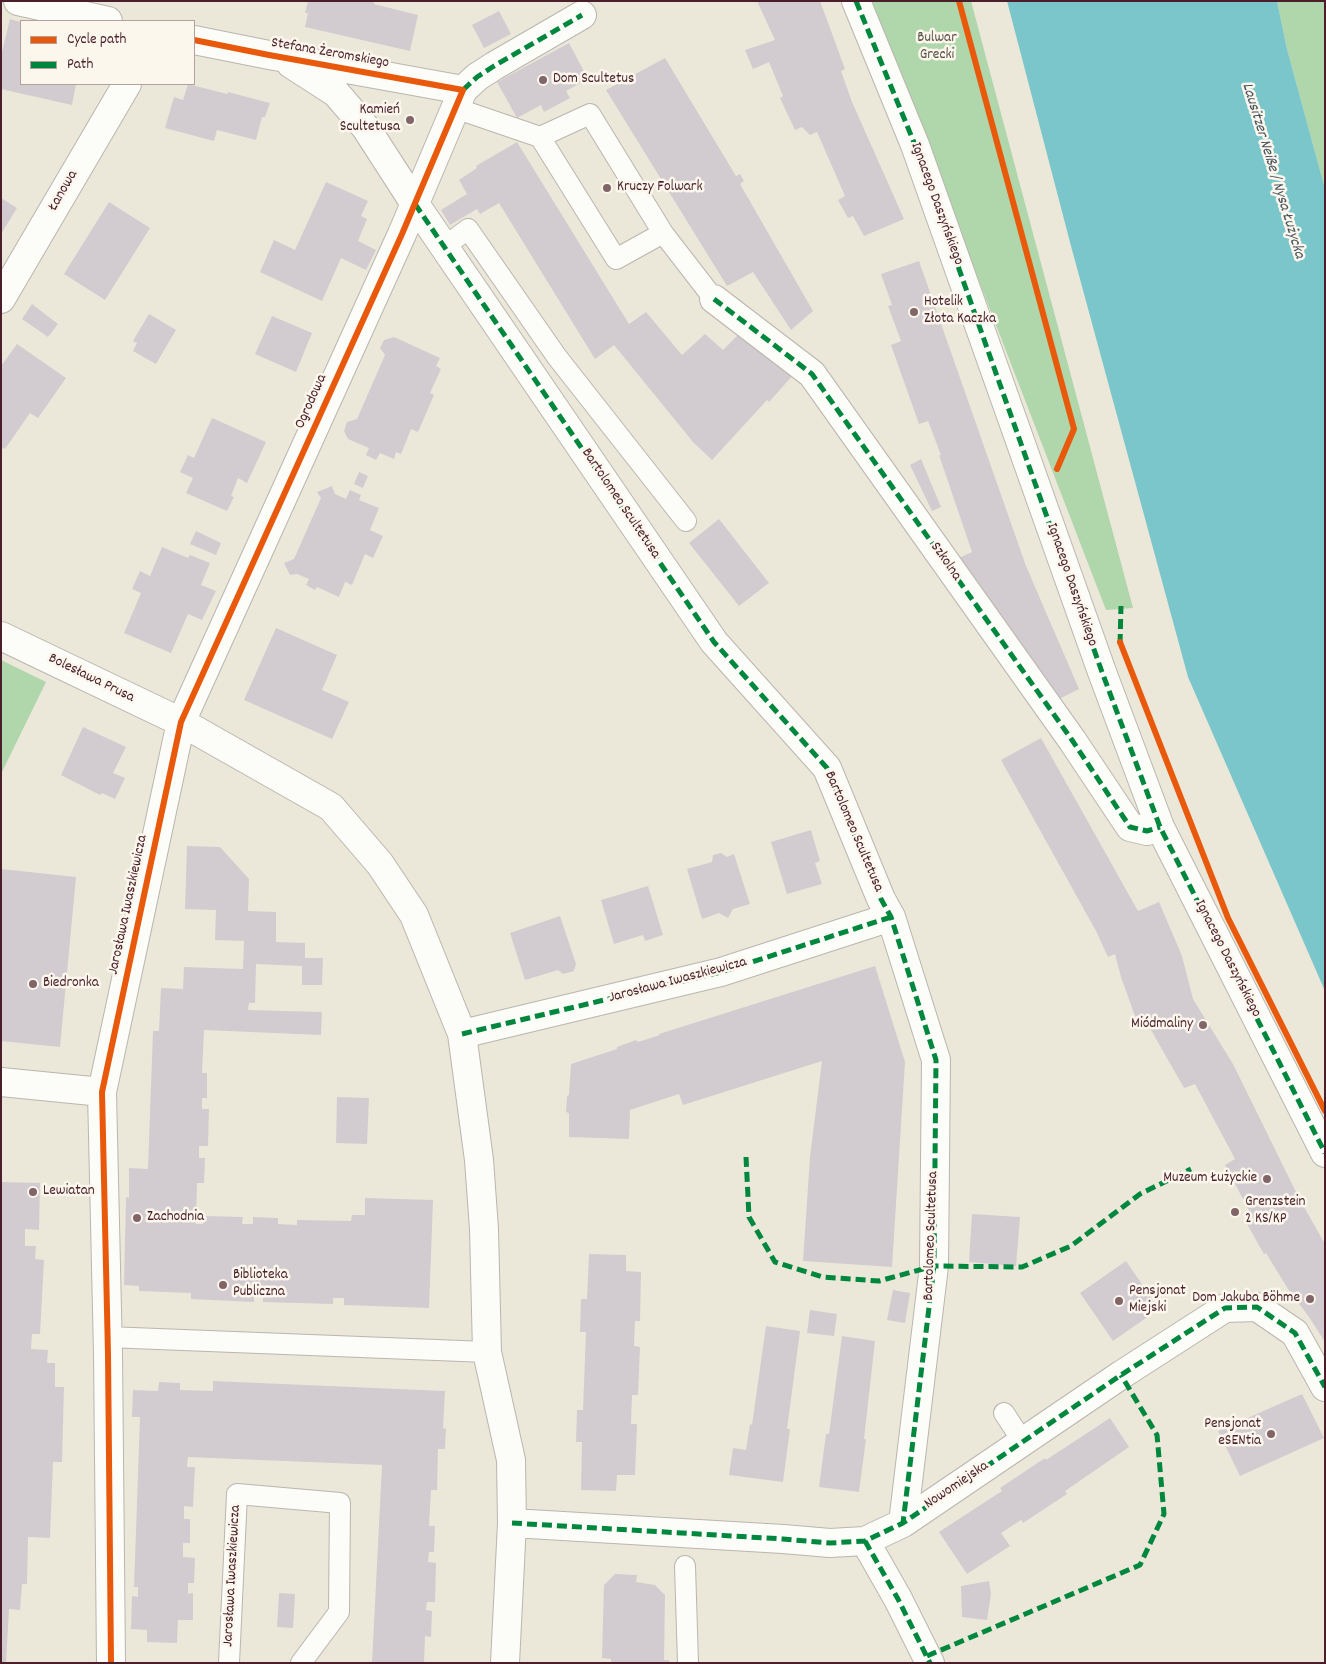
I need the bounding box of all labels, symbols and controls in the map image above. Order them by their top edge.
legend [20,20,195,85]
text: Cycle path [67,29,126,51]
park label: Bulwar Grecki [917,30,957,65]
street label: Stefana Żeromskiego [270,35,390,73]
text: Path [67,54,93,76]
place label: Dom Scultetus [553,71,634,89]
marker: Dom Scultetus [537,74,549,86]
water label: Lausitzer Neiße / Nysa Łużycka [1236,81,1308,261]
place label: Kamień Scultetusa [340,102,400,137]
marker: Kamień Scultetusa [404,114,416,126]
street label: Ignacego Daszyńskiego [905,140,967,268]
street label: Łanowa [45,168,83,214]
place label: Kruczy Folwark [617,179,703,197]
marker: Kruczy Folwark [601,182,613,194]
place label: Hotelik Złota Kaczka [924,294,996,329]
marker: Hotelik Złota Kaczka [908,306,920,318]
street label: Ogrodowa [292,372,332,432]
street label: Bartolomeo Scultetusa [576,445,664,563]
street label: Ignacego Daszyńskiego [1041,521,1101,649]
street label: Szkolna [925,539,965,585]
street label: Bolesława Prusa [45,650,137,708]
street label: Bartolomeo Scultetusa [819,769,887,895]
street label: Jarosława Iwaszkiewicza [105,834,153,976]
street label: Ignacego Daszyńskiego [1190,897,1264,1021]
street label: Jarosława Iwaszkiewicza [607,954,749,1008]
place label: Biedronka [43,975,99,993]
marker: Biedronka [27,978,39,990]
place label: Miódmaliny [1131,1016,1193,1034]
marker: Miódmaliny [1197,1019,1209,1031]
place label: Muzeum Łużyckie [1163,1170,1257,1188]
street label: Bartolomeo Scultetusa [921,1171,943,1301]
marker: Muzeum Łużyckie [1261,1173,1273,1185]
place label: Lewiatan [43,1183,95,1201]
marker: Lewiatan [27,1186,39,1198]
place label: Grenzstein 2 KS/KP [1245,1194,1305,1229]
marker: Grenzstein 2 KS/KP [1229,1206,1241,1218]
place label: Zachodnia [147,1209,204,1227]
marker: Zachodnia [131,1212,143,1224]
place label: Biblioteka Publiczna [233,1267,288,1302]
marker: Biblioteka Publiczna [217,1279,229,1291]
place label: Pensjonat Miejski [1129,1283,1186,1318]
place label: Dom Jakuba Böhme [1192,1290,1300,1308]
marker: Dom Jakuba Böhme [1304,1293,1316,1305]
marker: Pensjonat Miejski [1113,1295,1125,1307]
place label: Pensjonat eSENtia [1204,1416,1261,1451]
marker: Pensjonat eSENtia [1265,1428,1277,1440]
street label: Nowomiejska [922,1458,992,1514]
street label: Jarosława Iwaszkiewicza [220,1505,246,1647]

